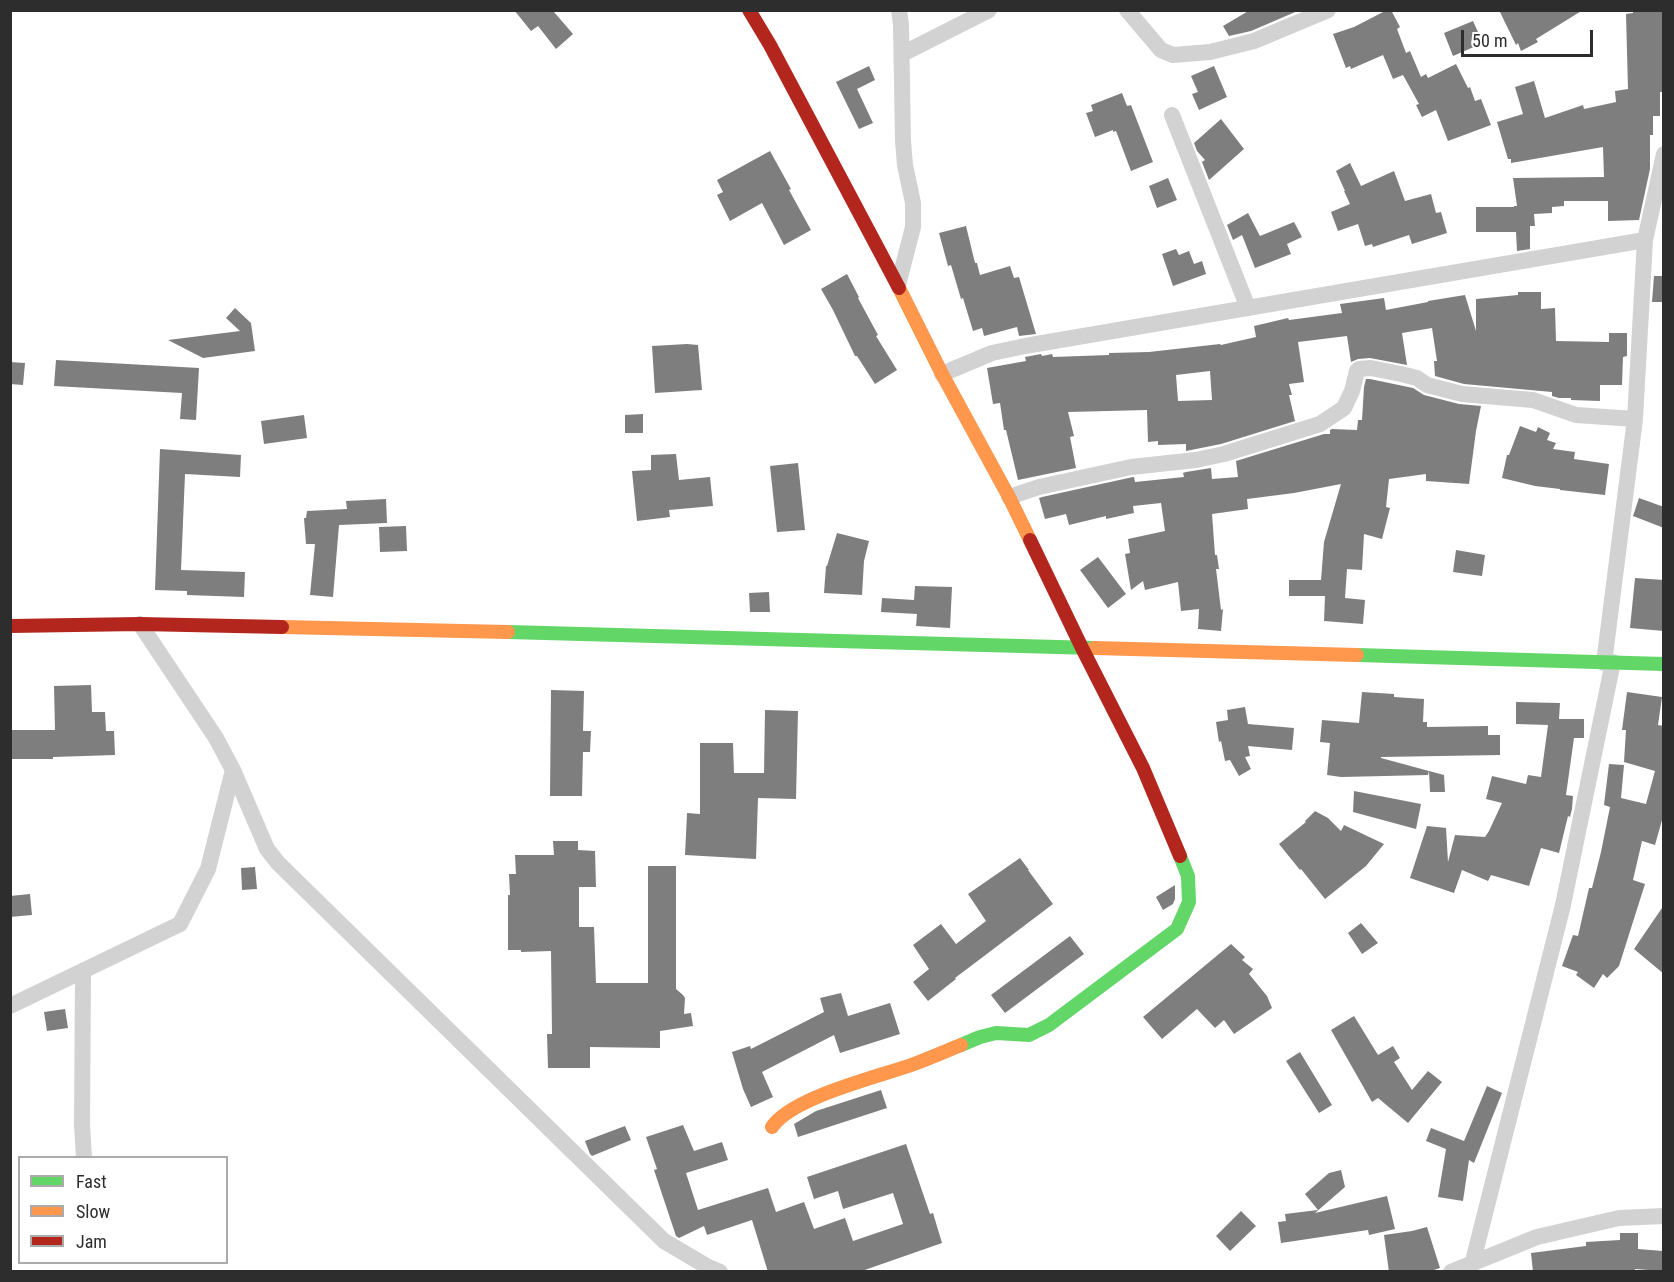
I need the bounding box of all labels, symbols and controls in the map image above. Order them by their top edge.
scale bar [1464,18,1596,56]
text: 50 m [1472,30,1507,51]
legend [18,1156,228,1264]
text: Fast [76,1171,107,1192]
text: Slow [76,1201,110,1222]
text: Jam [76,1231,107,1252]

